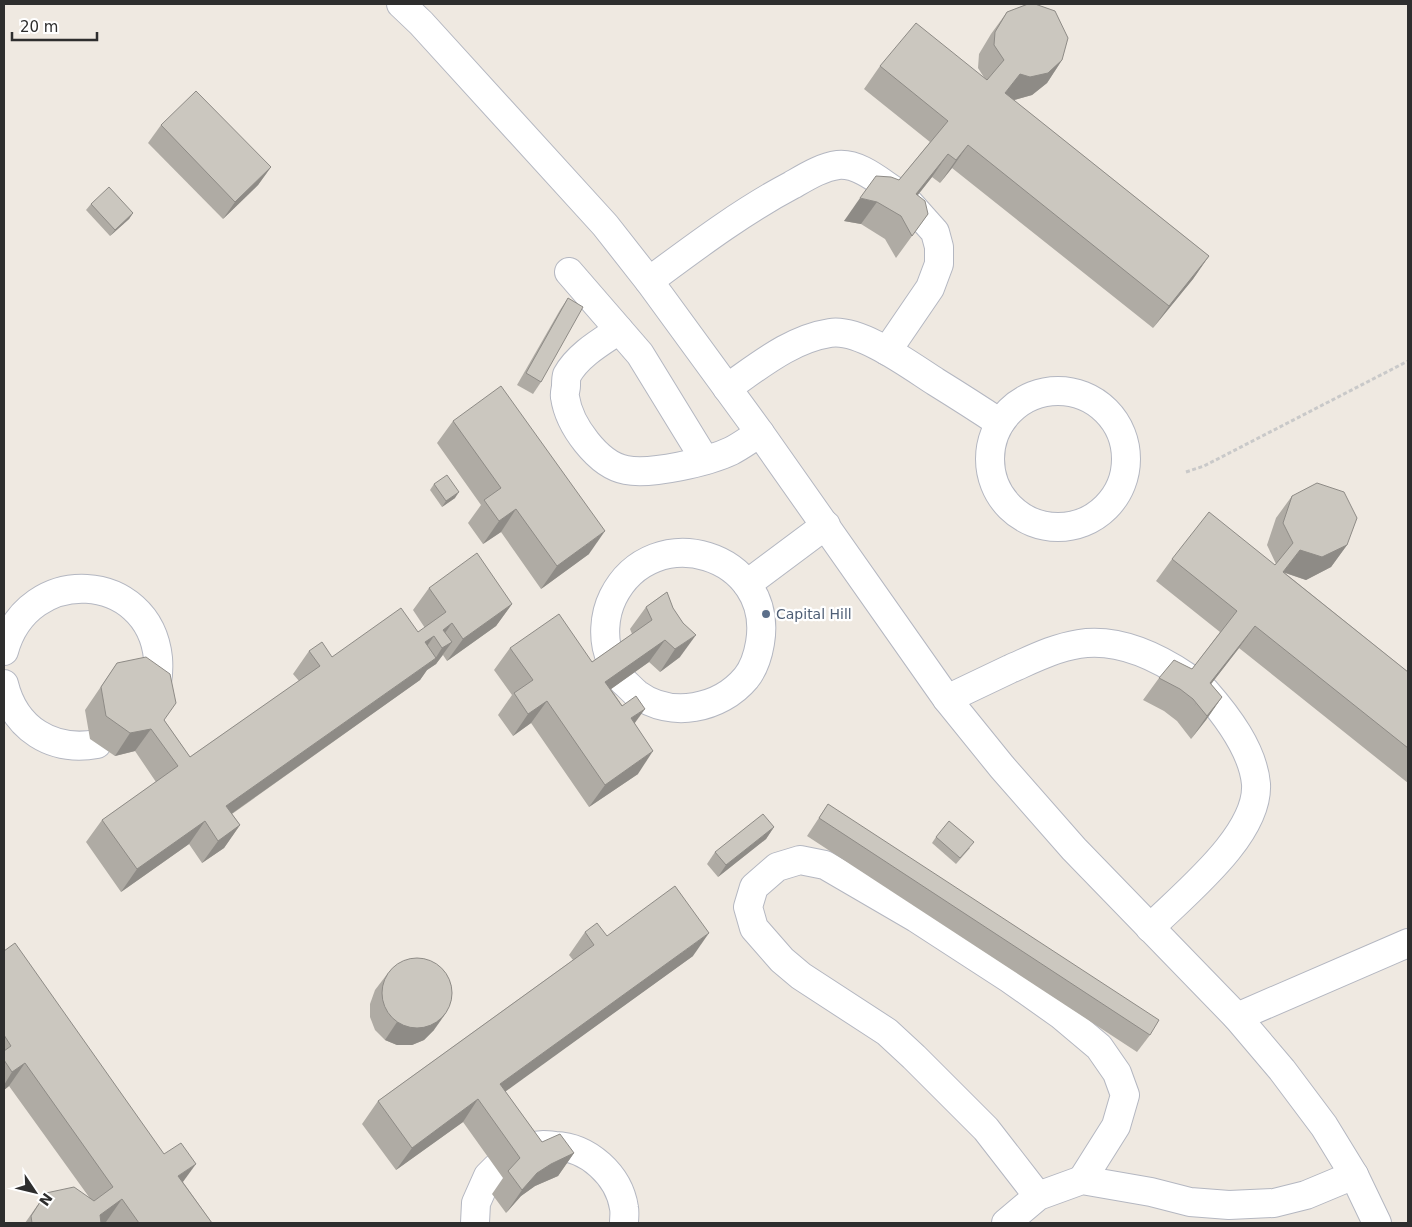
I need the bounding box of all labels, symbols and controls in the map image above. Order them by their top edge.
scale bar [12,10,98,42]
text: 20 m [20,18,58,36]
place label: Capital Hill [776,606,852,622]
marker: Capital Hill [760,608,772,620]
north arrow [10,1167,60,1217]
text: N [36,1190,56,1209]

